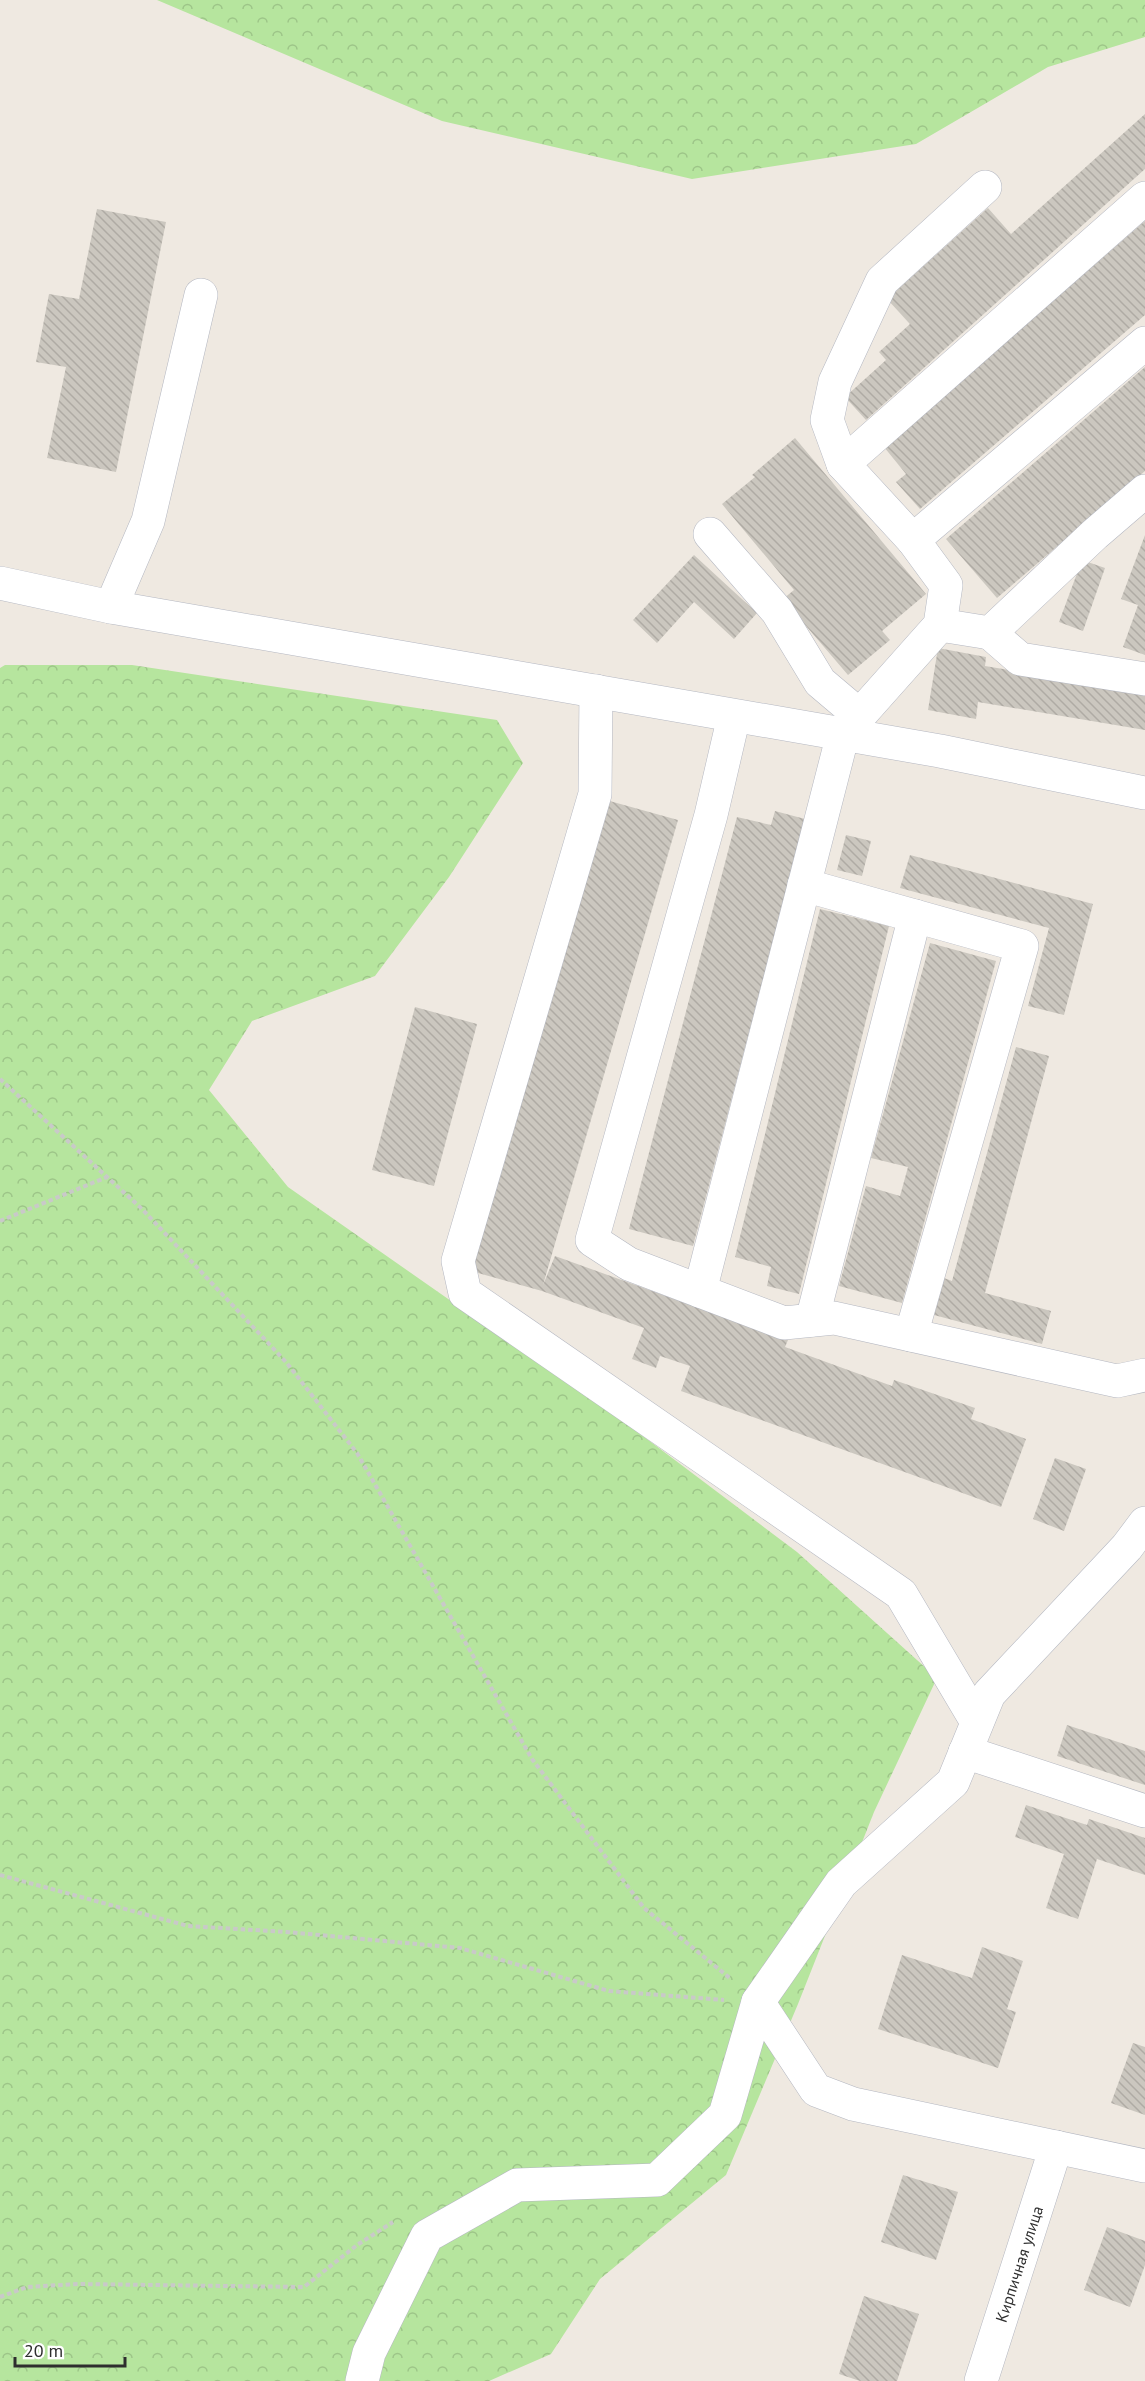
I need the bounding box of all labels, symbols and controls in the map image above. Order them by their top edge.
street label: Кирпичная улица [991,2203,1047,2325]
scale bar [15,2330,124,2368]
text: 20 m [24,2339,63,2362]

